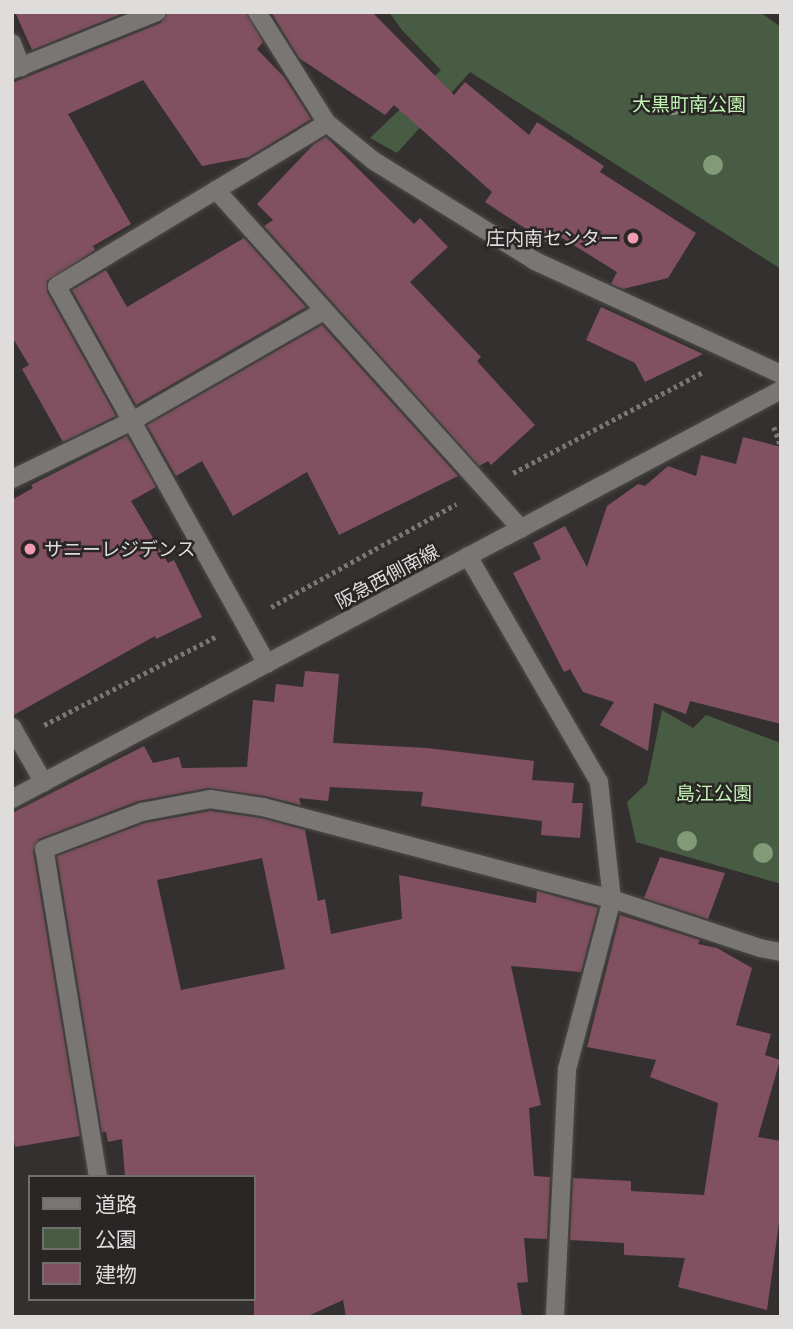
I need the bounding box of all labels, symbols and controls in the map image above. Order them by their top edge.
park label: 大黒町南公園 [632,93,746,115]
place label: 庄内南センター [486,227,619,249]
marker: 庄内南センター [625,230,641,246]
place label: サニーレジデンス [44,538,196,560]
street label: 阪急西側南線 [331,539,443,613]
marker: サニーレジデンス [22,541,38,557]
park label: 島江公園 [676,782,752,804]
legend [28,1175,256,1301]
text: 道路 [95,1188,137,1220]
text: 公園 [95,1223,137,1255]
text: 建物 [95,1258,137,1290]

